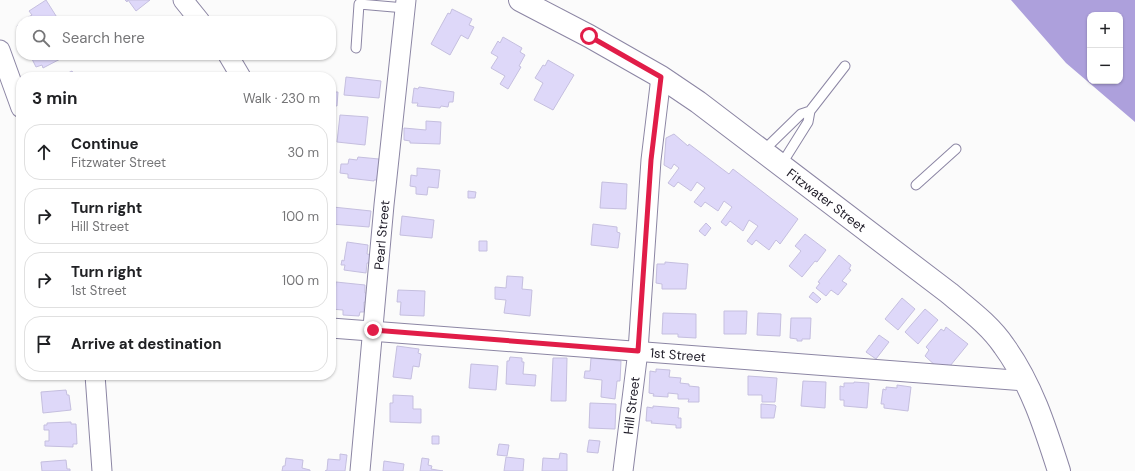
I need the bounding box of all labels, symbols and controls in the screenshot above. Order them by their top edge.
map controls [1087,12,1123,84]
button: + [1087,12,1123,48]
search box [16,16,336,60]
icon: search [30,27,52,49]
route start [580,27,598,45]
text: Search here [62,28,145,48]
button: − [1087,48,1123,84]
text: 3 min [32,87,77,109]
text: Walk · 230 m [243,90,320,107]
text: Continue [71,134,139,154]
icon: ahead [33,141,55,163]
text: 30 m [287,144,319,161]
text: Fitzwater Street [71,154,166,171]
street label: Fitzwater Street [783,165,869,236]
text: Turn right [71,198,142,218]
street label: Pearl Street [370,199,393,270]
icon: right [33,205,55,227]
text: 100 m [282,208,319,225]
text: Hill Street [71,218,129,235]
text: Turn right [71,262,142,282]
icon: right [33,269,55,291]
text: 100 m [282,272,319,289]
text: 1st Street [71,282,127,299]
route end [364,321,382,339]
icon: arrive [33,333,55,355]
text: Arrive at destination [71,334,222,354]
street label: 1st Street [649,344,706,366]
street label: Hill Street [620,376,644,435]

